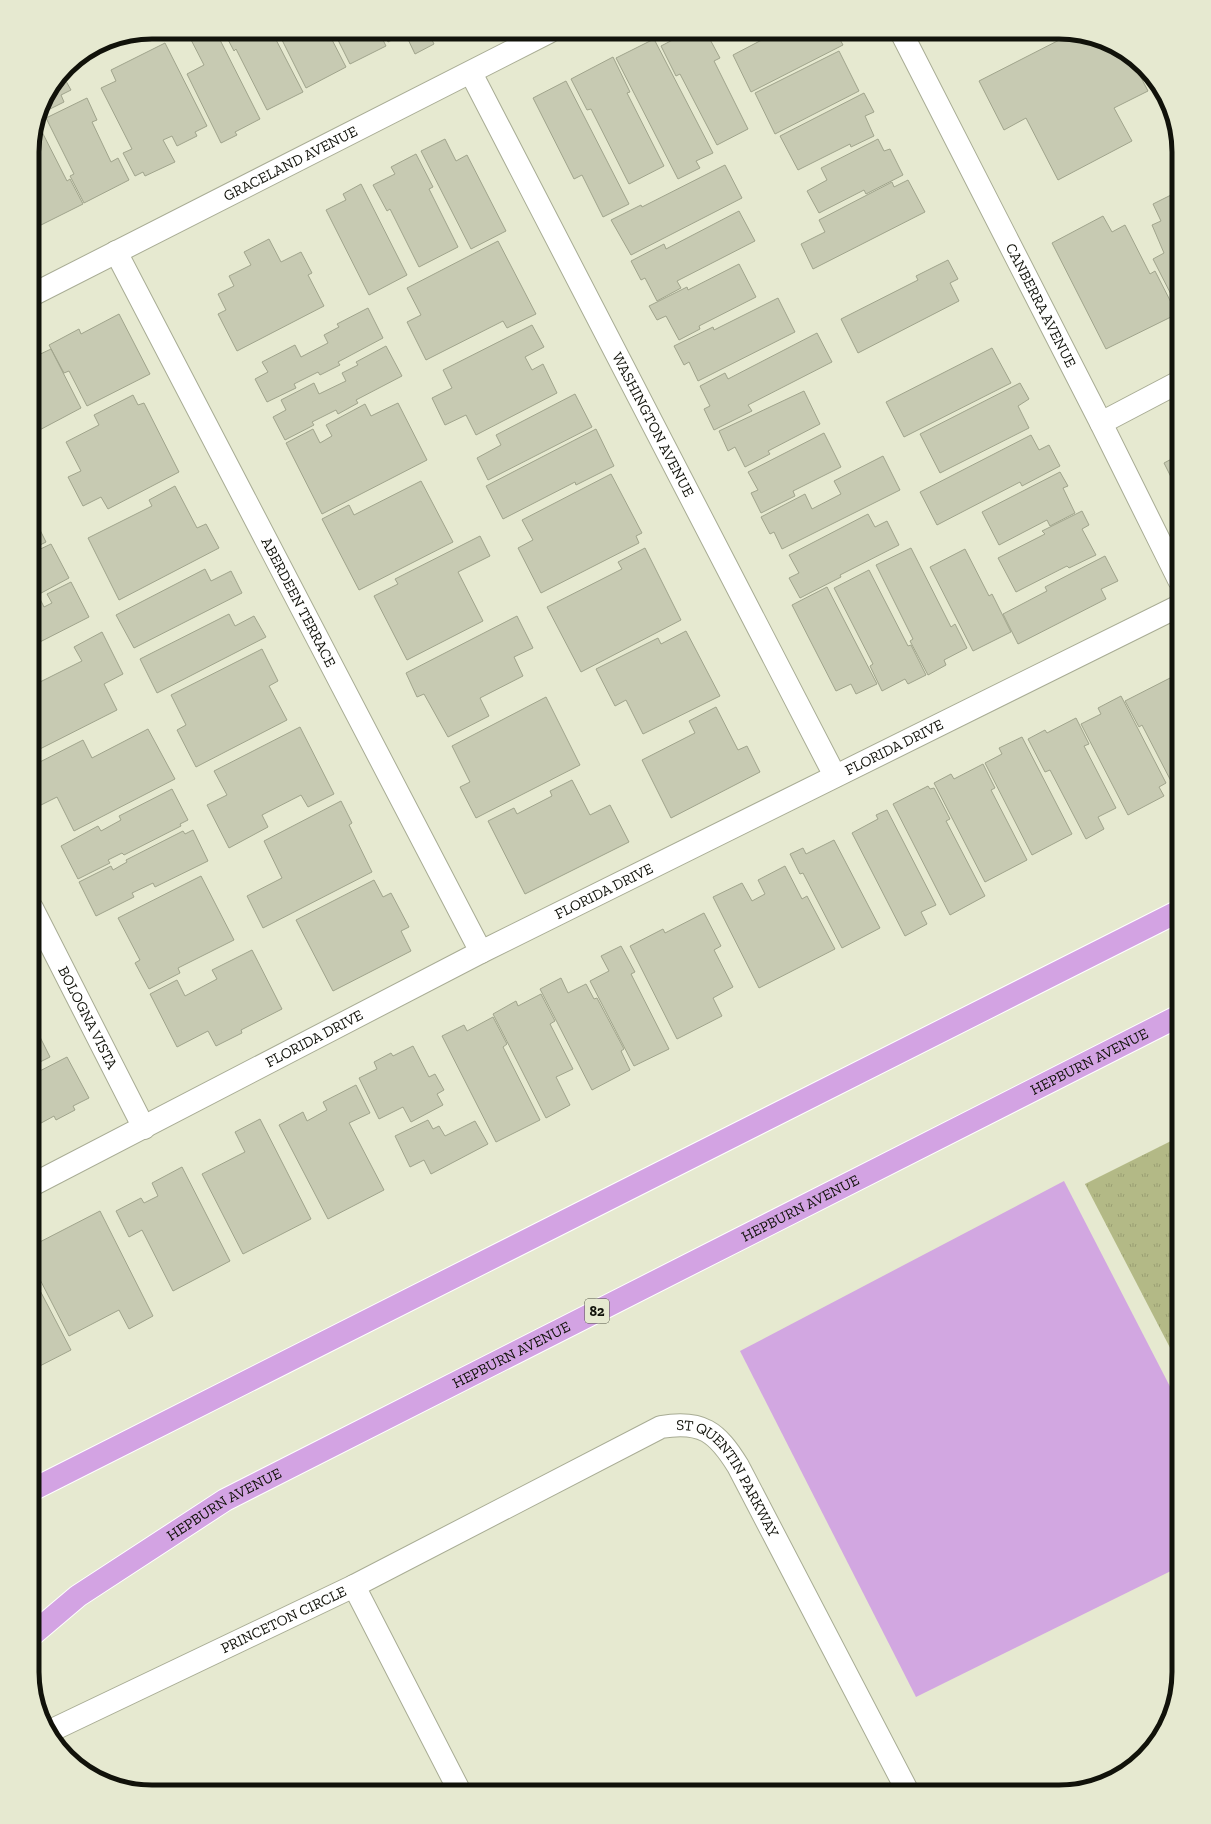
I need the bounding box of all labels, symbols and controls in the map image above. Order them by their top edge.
street label: GRACELAND AVENUE [220,122,361,205]
street label: CANBERRA AVENUE [1002,240,1080,371]
street label: WASHINGTON AVENUE [608,349,698,500]
street label: ABERDEEN TERRACE [257,534,340,670]
street label: FLORIDA DRIVE [842,715,946,779]
street label: FLORIDA DRIVE [552,859,656,923]
street label: BOLOGNA VISTA [54,963,122,1072]
street label: FLORIDA DRIVE [263,1006,366,1071]
street label: HEPBURN AVENUE [1027,1024,1151,1099]
street label: HEPBURN AVENUE [738,1171,862,1245]
road number: 82 [585,1299,609,1323]
street label: HEPBURN AVENUE [449,1317,573,1392]
street label: ST QUENTIN PARKWAY [676,1416,783,1541]
street label: HEPBURN AVENUE [163,1464,284,1545]
street label: PRINCETON CIRCLE [218,1582,349,1657]

